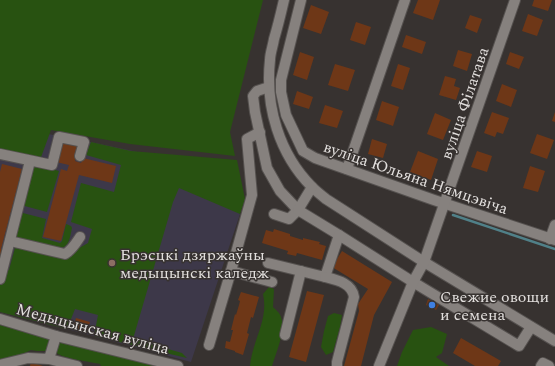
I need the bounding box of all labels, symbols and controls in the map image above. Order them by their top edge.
street label: вуліца Філатава [434,44,495,163]
street label: вуліца Юльяна Нямцэвіча [320,135,511,221]
place label: Брэсцкі дзяржаўны медыцынскі каледж [120,243,270,285]
marker: Брэсцкі дзяржаўны медыцынскі каледж [107,258,117,268]
place label: Свежие овощи и семена [440,285,549,327]
street label: Медыцынская вуліца [14,297,172,361]
marker: Свежие овощи и семена [427,300,437,310]

